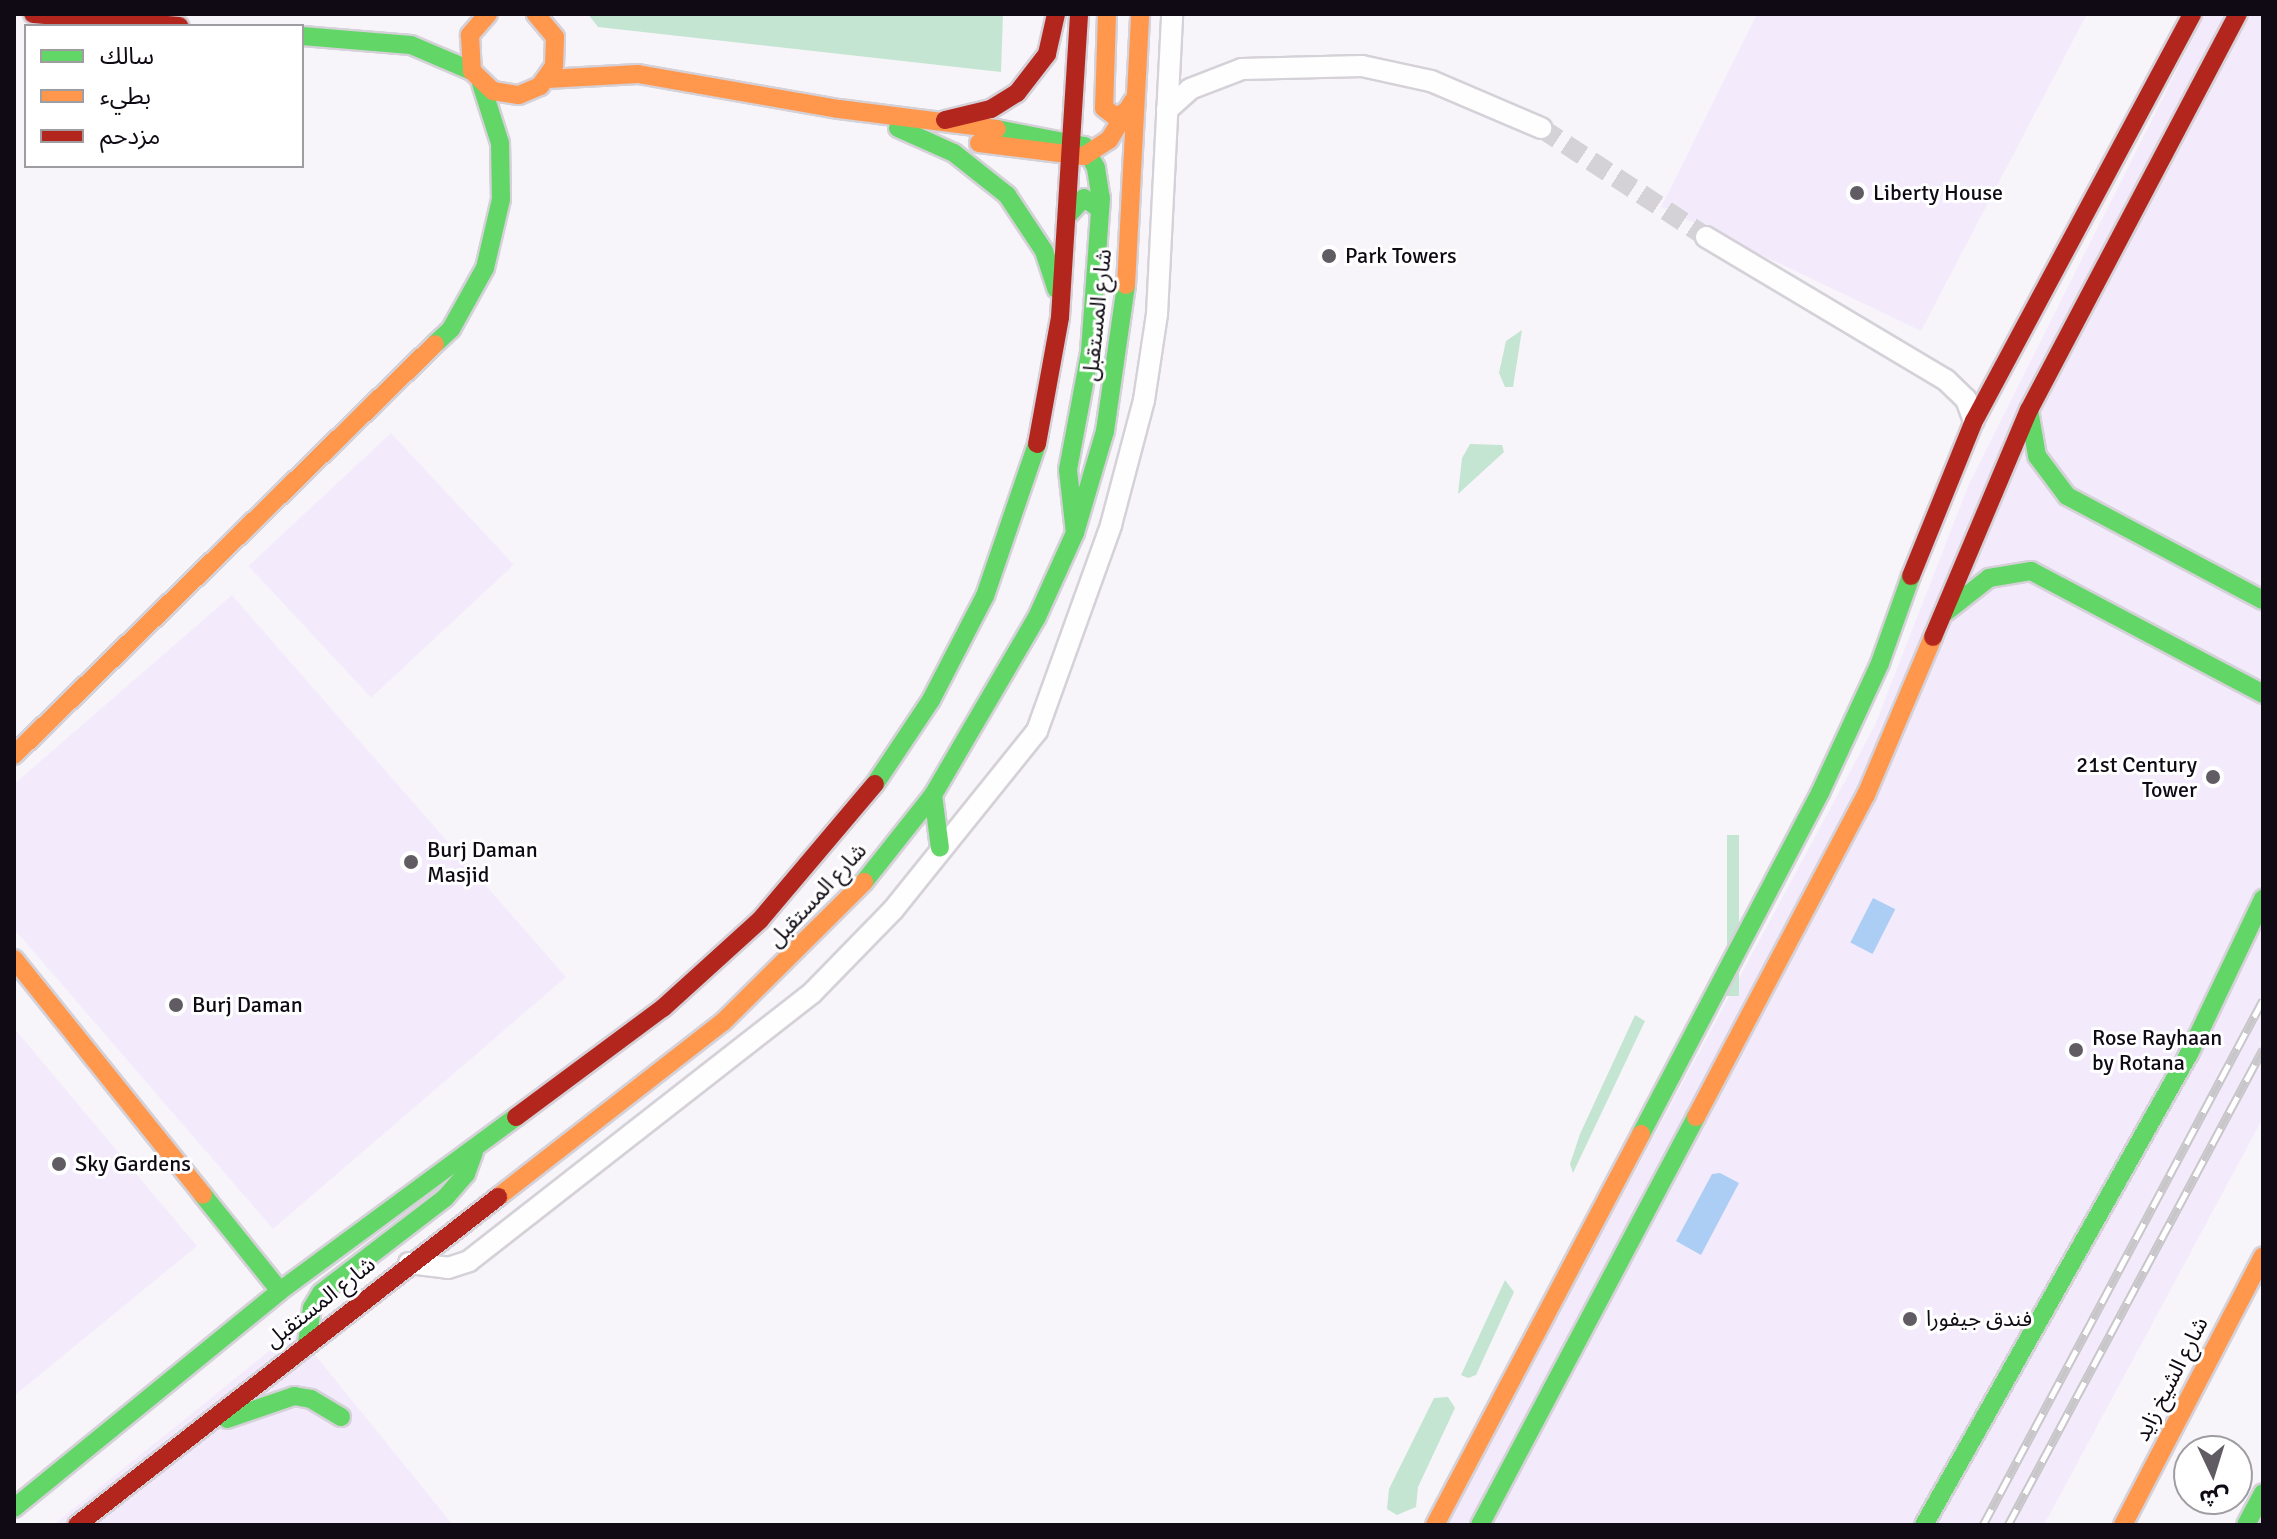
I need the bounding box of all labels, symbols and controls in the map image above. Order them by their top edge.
legend [24,24,304,168]
text: سالك [100,41,154,71]
text: بطيء [100,81,151,111]
text: مزدحم [100,121,160,151]
place label: Liberty House [1873,180,2003,206]
marker: Liberty House [1848,184,1866,202]
place label: Park Towers [1345,243,1457,269]
marker: Park Towers [1320,247,1338,265]
street label: شارع المستقبل [1077,248,1117,382]
place label: 21st Century Tower [2076,751,2197,802]
marker: 21st Century Tower [2204,768,2222,786]
place label: Burj Daman Masjid [427,836,538,888]
street label: شارع المستقبل [762,837,872,953]
marker: Burj Daman Masjid [402,853,420,871]
place label: Burj Daman [192,992,303,1018]
marker: Burj Daman [167,996,185,1014]
place label: Rose Rayhaan by Rotana [2092,1024,2222,1076]
marker: Rose Rayhaan by Rotana [2067,1041,2085,1059]
place label: Sky Gardens [75,1151,191,1177]
marker: Sky Gardens [50,1155,68,1173]
street label: شارع المستقبل [260,1251,380,1353]
place label: فندق جيفورا [1926,1306,2032,1332]
marker: فندق جيفورا [1901,1310,1919,1328]
street label: شارع الشيخ زايد [2128,1313,2214,1445]
north arrow [2173,1435,2253,1515]
text: ش [2199,1483,2231,1512]

